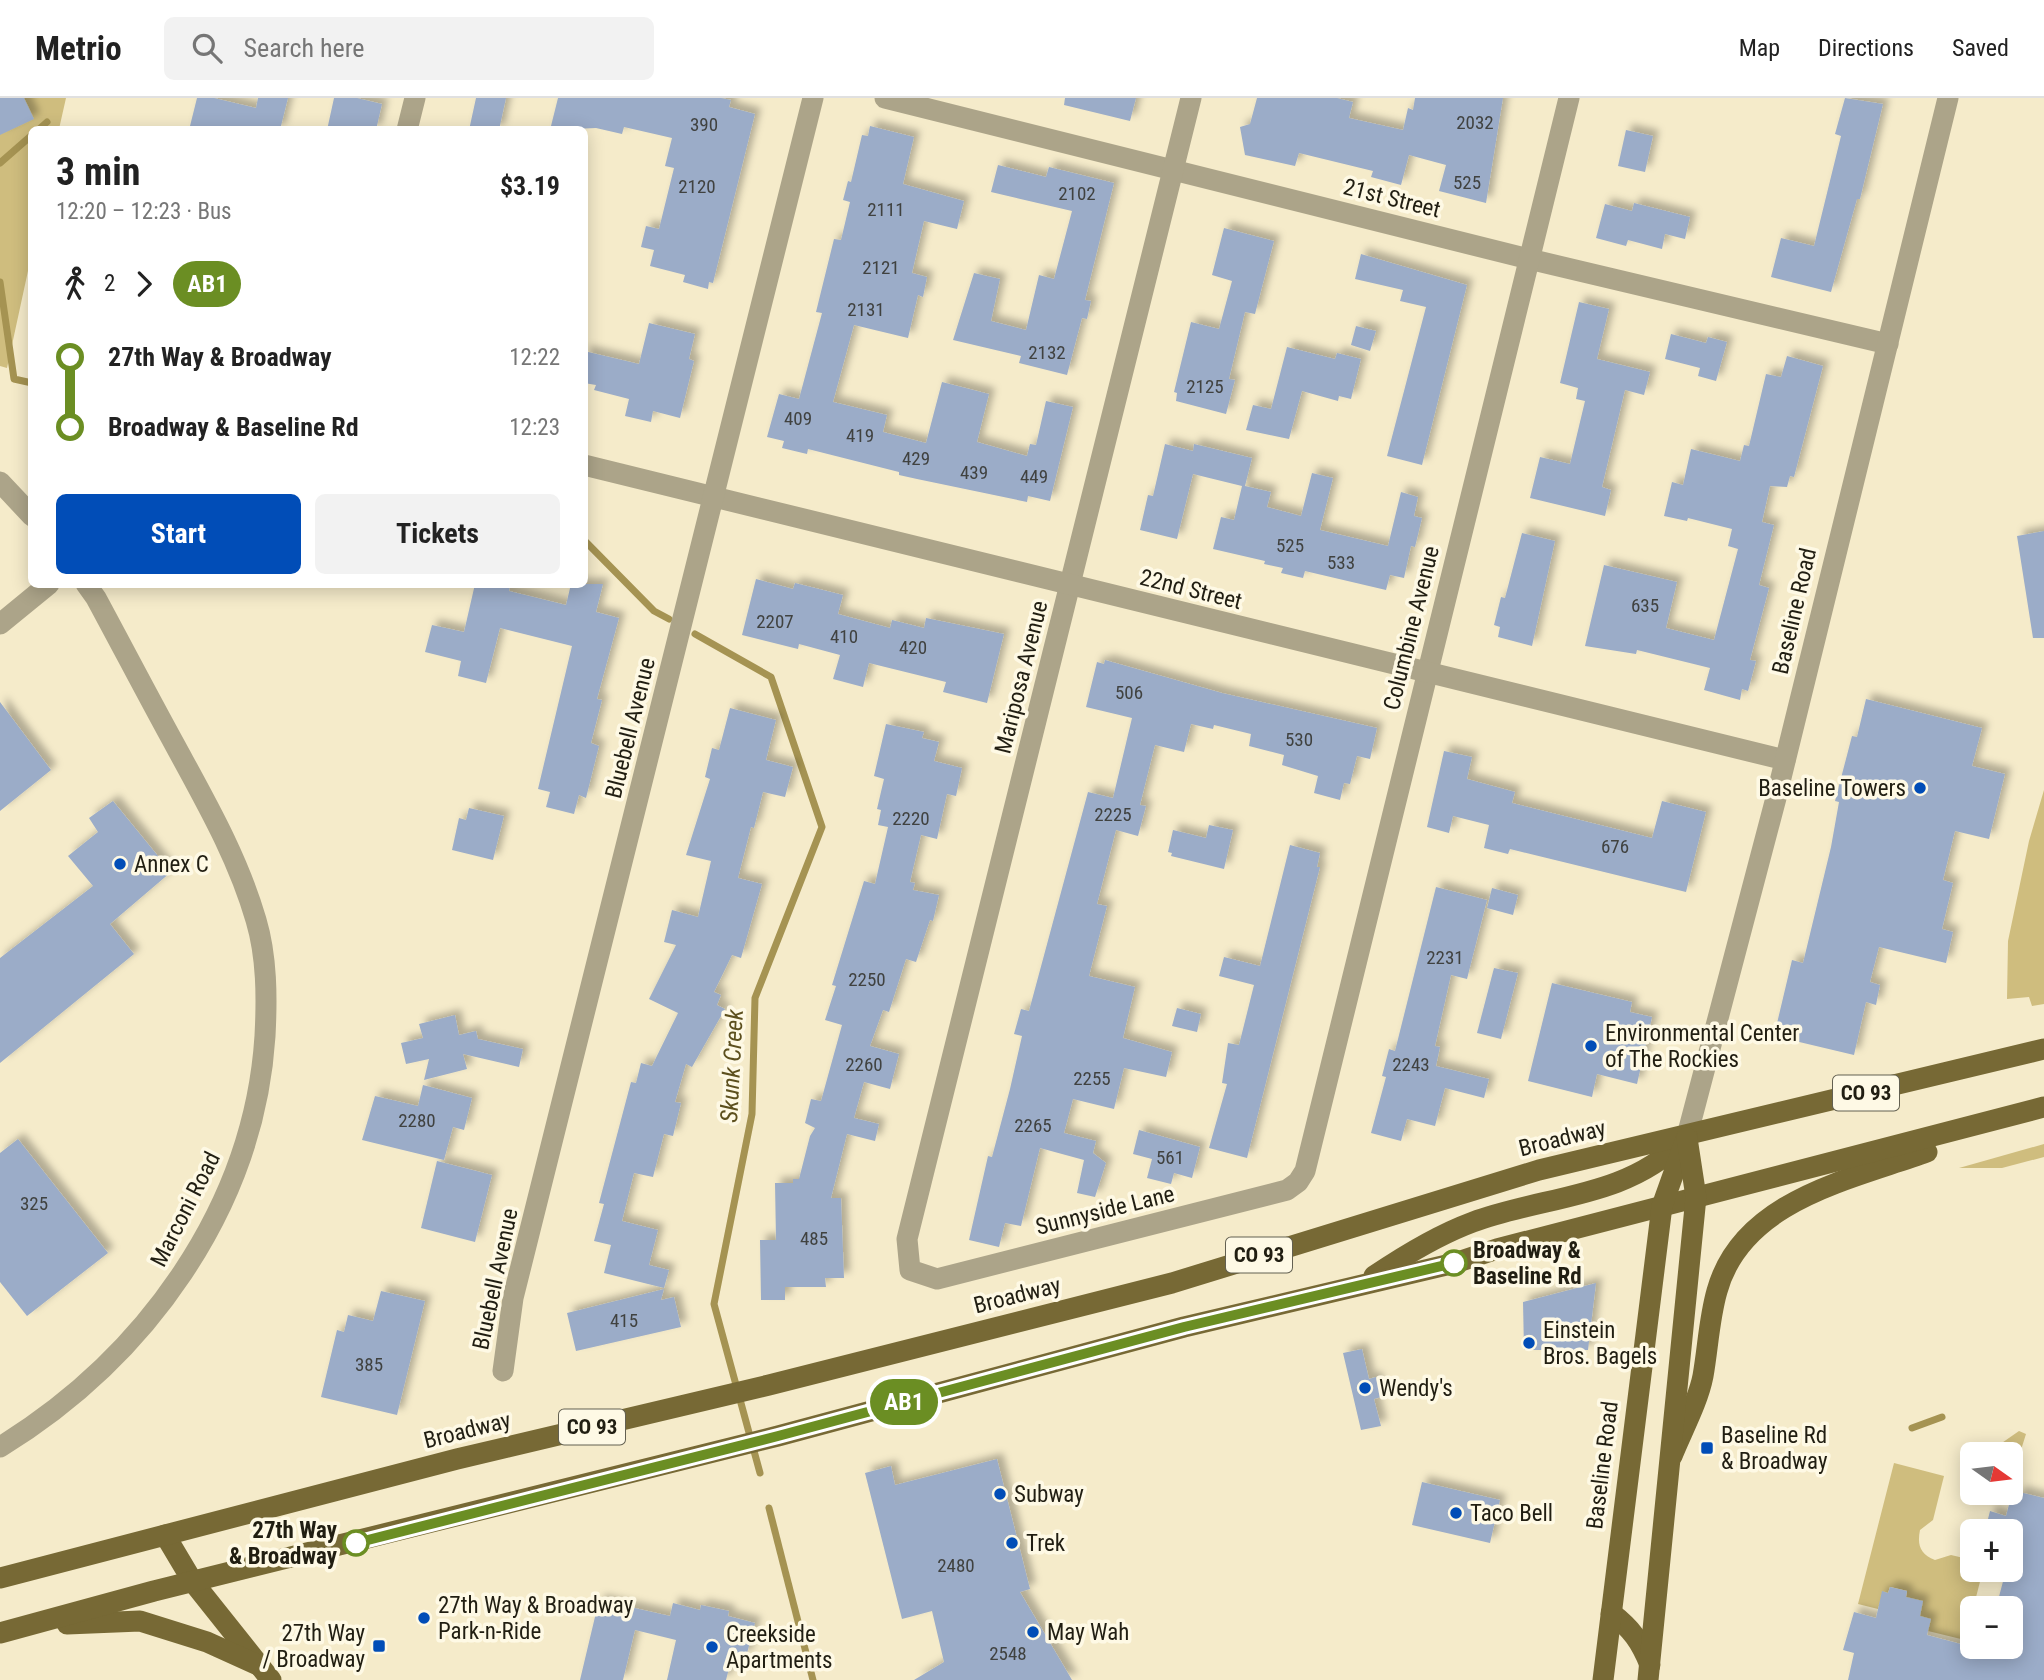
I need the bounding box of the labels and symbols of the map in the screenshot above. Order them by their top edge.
house number: 2032 [1456,111,1494,134]
house number: 390 [690,113,718,136]
house number: 525 [1453,171,1481,194]
street label: 21st Street [1340,173,1443,224]
house number: 2120 [678,175,716,198]
house number: 2102 [1058,182,1096,205]
house number: 2111 [867,198,905,221]
house number: 2121 [862,256,900,279]
house number: 2131 [847,298,885,321]
house number: 2132 [1028,341,1066,364]
house number: 2125 [1186,375,1224,398]
house number: 409 [784,407,812,430]
house number: 419 [846,424,874,447]
house number: 429 [902,447,930,470]
house number: 439 [960,461,988,484]
house number: 449 [1020,465,1048,488]
house number: 525 [1276,534,1304,557]
street label: Columbine Avenue [1378,543,1445,713]
street label: Baseline Road [1767,545,1822,677]
house number: 533 [1327,551,1355,574]
street label: 22nd Street [1137,564,1245,615]
house number: 635 [1631,594,1659,617]
street label: Mariposa Avenue [989,598,1054,756]
house number: 2207 [756,610,794,633]
house number: 410 [830,625,858,648]
house number: 420 [899,636,927,659]
street label: Bluebell Avenue [600,655,661,801]
house number: 506 [1115,681,1143,704]
house number: 530 [1285,728,1313,751]
place label: Baseline Towers [1758,775,1906,802]
marker: Baseline Towers [1912,780,1928,796]
house number: 2225 [1094,803,1132,826]
house number: 2220 [892,807,930,830]
house number: 676 [1601,835,1629,858]
place label: Annex C [134,851,209,878]
marker: Annex C [112,856,128,872]
house number: 2231 [1426,946,1464,969]
house number: 2250 [848,968,886,991]
water label: Skunk Creek [715,1008,749,1123]
place label: Environmental Center of The Rockies [1605,1020,1799,1073]
marker: Environmental Center of The Rockies [1583,1038,1599,1054]
house number: 2260 [845,1053,883,1076]
house number: 2243 [1392,1053,1430,1076]
house number: 2255 [1073,1067,1111,1090]
road number: CO 93 [1833,1076,1899,1110]
house number: 2280 [398,1109,436,1132]
house number: 2265 [1014,1114,1052,1137]
street label: Broadway [1516,1115,1609,1162]
house number: 561 [1156,1146,1184,1169]
street label: Marconi Road [145,1147,226,1271]
street label: Sunnyside Lane [1033,1180,1177,1241]
house number: 325 [20,1192,48,1215]
street label: Bluebell Avenue [467,1206,524,1352]
house number: 485 [800,1227,828,1250]
place label: Broadway & Baseline Rd [1473,1237,1582,1290]
road number: CO 93 [1226,1238,1292,1272]
marker: Broadway & Baseline Rd [1441,1250,1467,1276]
street label: Broadway [971,1272,1064,1319]
house number: 415 [610,1309,638,1332]
place label: Einstein Bros. Bagels [1543,1317,1657,1370]
marker: Einstein Bros. Bagels [1521,1335,1537,1351]
house number: 385 [355,1353,383,1376]
place label: Wendy's [1379,1375,1453,1402]
line badge: AB1 [864,1379,944,1425]
marker: Wendy's [1357,1380,1373,1396]
street label: Baseline Road [1581,1400,1624,1531]
street label: Broadway [421,1407,514,1454]
road number: CO 93 [559,1410,625,1444]
place label: Baseline Rd & Broadway [1721,1422,1828,1475]
marker: Baseline Rd & Broadway [1699,1440,1715,1456]
north arrow [1960,1442,2023,1505]
place label: Subway [1014,1481,1084,1508]
marker: Subway [992,1486,1008,1502]
place label: Taco Bell [1470,1500,1553,1527]
marker: Taco Bell [1448,1505,1464,1521]
place label: 27th Way & Broadway [229,1517,338,1570]
marker: 27th Way & Broadway [343,1530,369,1556]
place label: Trek [1026,1530,1066,1557]
marker: Trek [1004,1535,1020,1551]
house number: 2480 [937,1554,975,1577]
place label: 27th Way & Broadway Park-n-Ride [438,1592,634,1645]
marker: 27th Way & Broadway Park-n-Ride [416,1610,432,1626]
place label: May Wah [1047,1619,1129,1646]
place label: 27th Way / Broadway [262,1620,365,1673]
place label: Creekside Apartments [726,1621,833,1674]
marker: May Wah [1025,1624,1041,1640]
marker: 27th Way / Broadway [371,1638,387,1654]
marker: Creekside Apartments [704,1639,720,1655]
house number: 2548 [989,1642,1027,1665]

